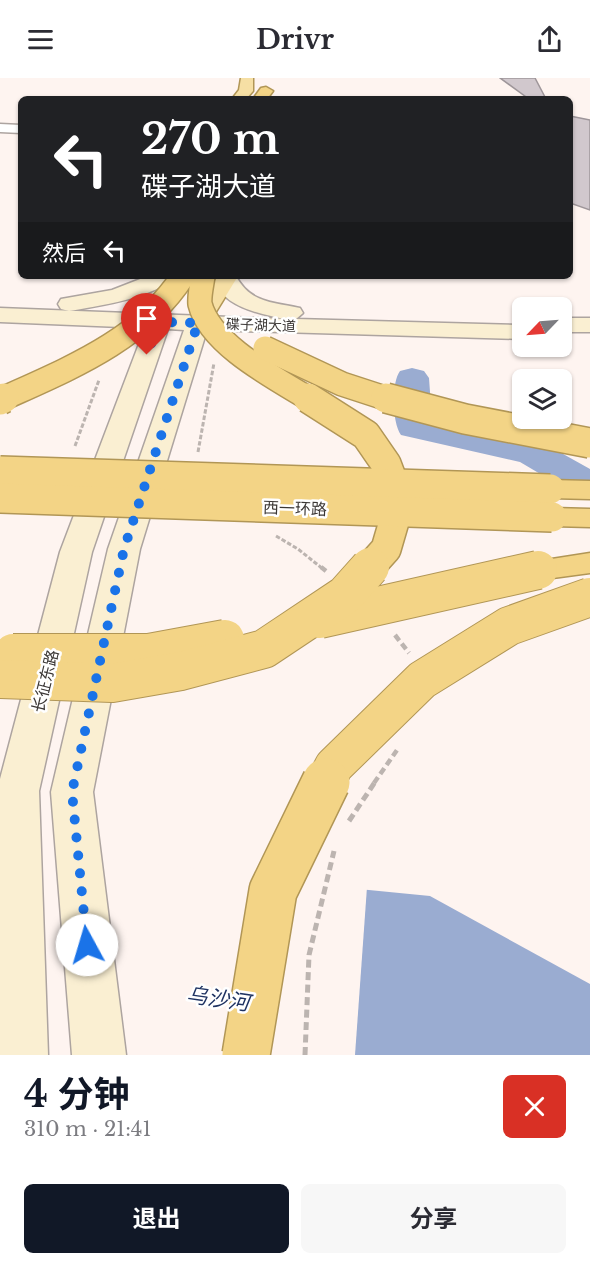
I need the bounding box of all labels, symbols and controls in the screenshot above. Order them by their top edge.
icon: menu [24,23,57,56]
text: Drivr [256,23,334,56]
icon: share [533,23,566,56]
text: 270 m [141,113,279,165]
icon: left [42,120,120,198]
text: 碟子湖大道 [141,170,276,203]
icon: left [98,234,131,267]
text: 然后 [42,240,86,267]
pin [121,293,172,355]
north arrow [512,297,572,357]
map controls [512,297,572,429]
icon: arrive [130,302,163,335]
street label: 碟子湖大道 [226,315,296,335]
button: layers [512,369,572,429]
street label: 西一环路 [263,497,327,519]
street label: 长征东路 [28,648,62,714]
position arrow [55,913,119,977]
water label: 乌沙河 [185,982,255,1017]
text: 4 分钟 [24,1072,129,1117]
button: close [503,1075,566,1138]
text: 310 m · 21:41 [24,1117,151,1141]
button: 退出 [24,1184,289,1253]
button: 分享 [301,1184,566,1253]

